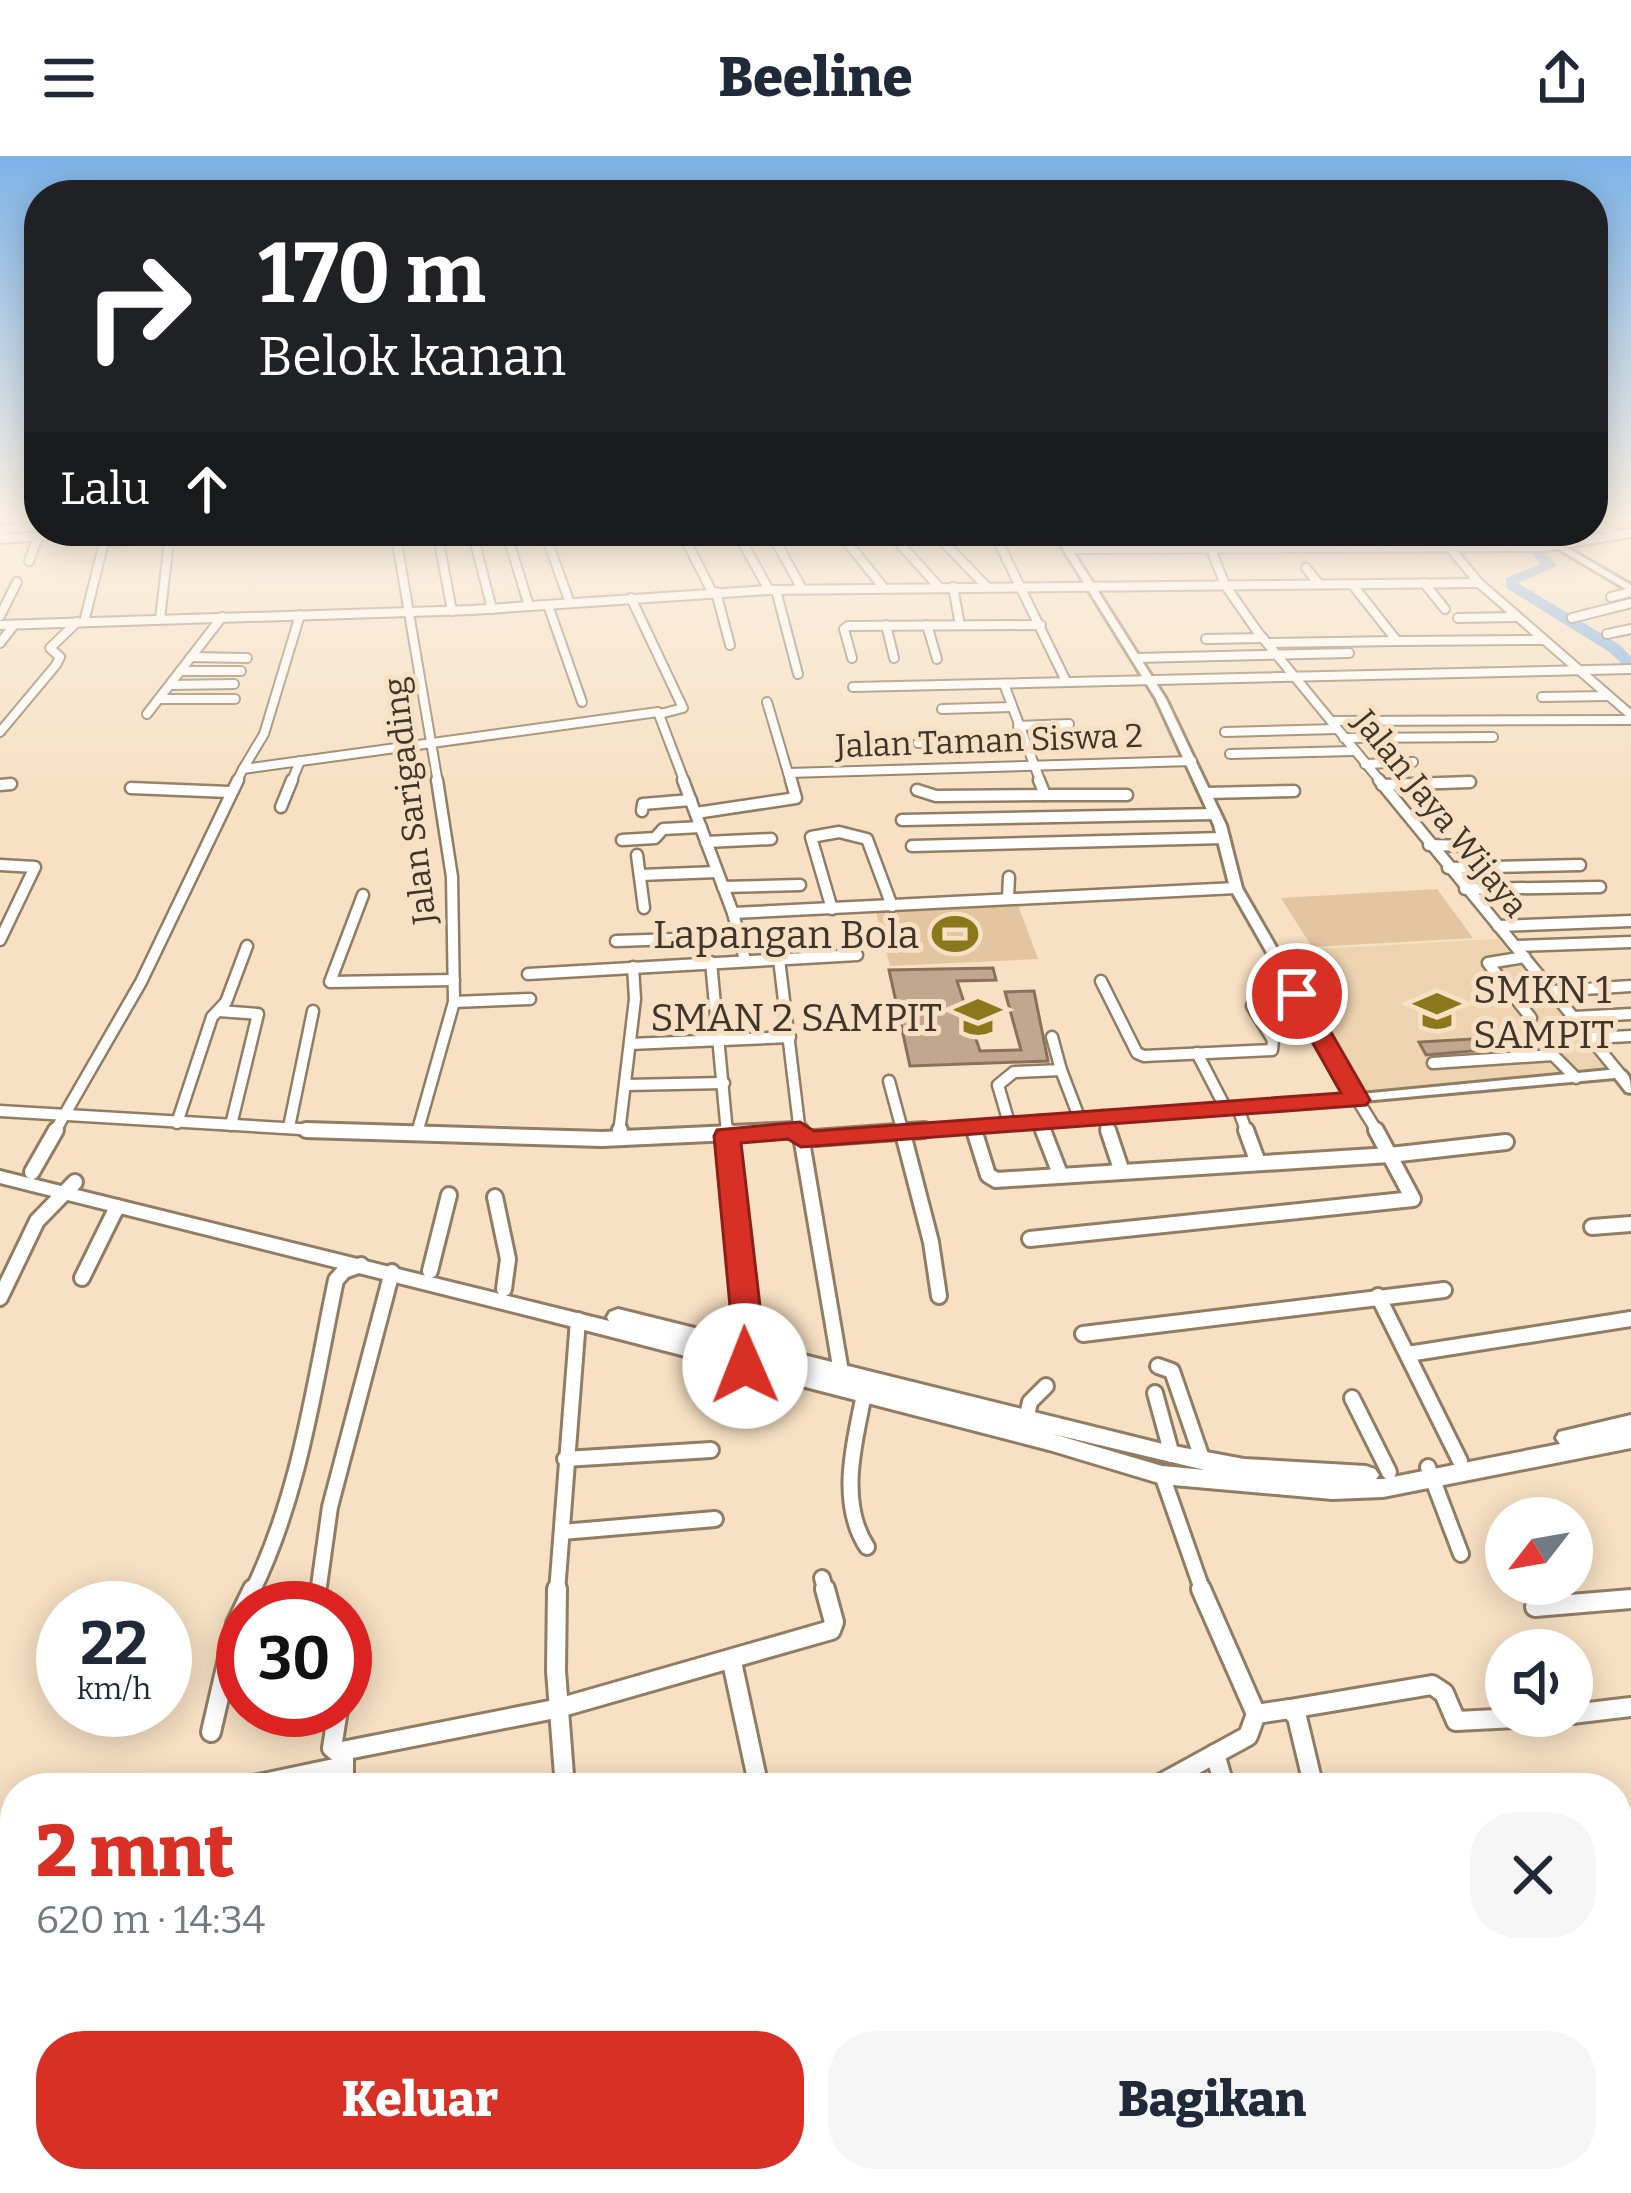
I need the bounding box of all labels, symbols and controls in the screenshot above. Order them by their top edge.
icon: menu [36,45,102,111]
icon: share [1529,45,1595,111]
text: Beeline [719,46,912,110]
text: 170 m [258,223,486,324]
icon: right [60,228,216,384]
text: Belok kanan [258,325,566,389]
icon: ahead [174,456,240,522]
text: Lalu [60,462,150,516]
street label: Jalan Sarigading [375,675,445,928]
street label: Jalan Jaya Wijaya [1344,701,1536,925]
street label: Jalan Taman Siswa 2 [834,716,1143,766]
sports icon: Lapangan Bola [930,909,980,959]
place label: Lapangan Bola [653,912,919,958]
pin [1246,943,1348,1045]
icon: arrive [1264,961,1330,1027]
place label: SMKN 1 SAMPIT [1473,967,1614,1058]
school or university icon: SMKN 1 SAMPIT [1412,986,1462,1036]
school or university icon: SMAN 2 SAMPIT [953,992,1003,1042]
place label: SMAN 2 SAMPIT [650,995,942,1041]
position arrow [682,1303,808,1429]
north arrow [1485,1497,1593,1605]
map controls [1485,1497,1593,1737]
speed limit sign: 30 [216,1581,372,1737]
text: 22 [80,1608,148,1680]
button: sound [1485,1629,1593,1737]
text: km/h [77,1671,151,1707]
text: 2 mnt [36,1809,235,1895]
button: close [1470,1812,1596,1938]
text: 620 m · 14:34 [36,1897,265,1943]
button: Keluar [36,2031,804,2169]
button: Bagikan [828,2031,1596,2169]

